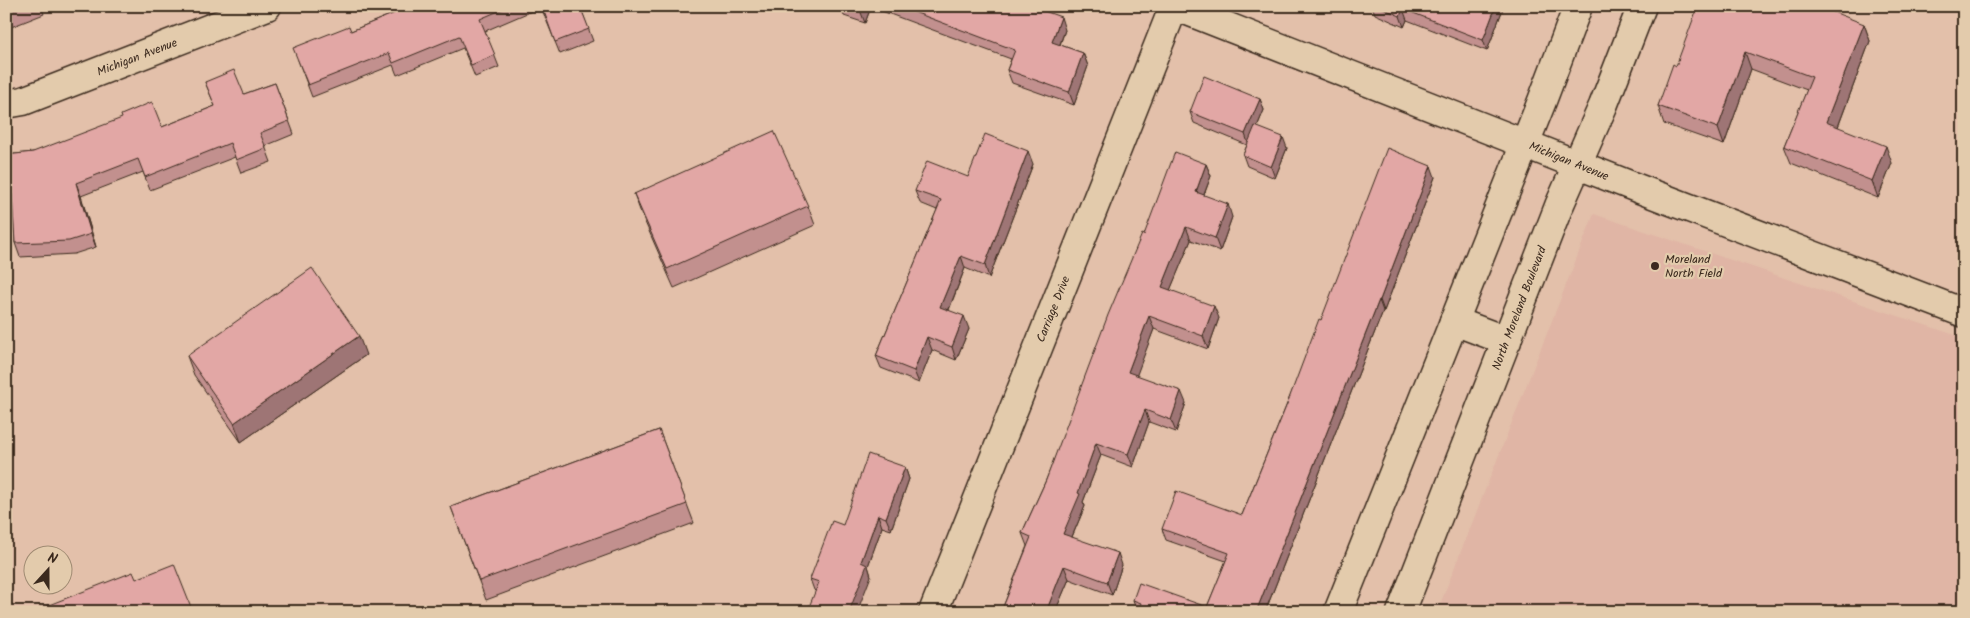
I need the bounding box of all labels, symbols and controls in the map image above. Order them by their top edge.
street label: Michigan Avenue [94,33,181,82]
street label: Michigan Avenue [1526,137,1612,186]
street label: North Moreland Boulevard [1487,243,1552,373]
place label: Moreland North Field [1665,250,1723,283]
marker: Moreland North Field [1649,260,1661,272]
street label: Carriage Drive [1032,273,1076,345]
north arrow [22,546,72,596]
text: N [44,547,61,571]

